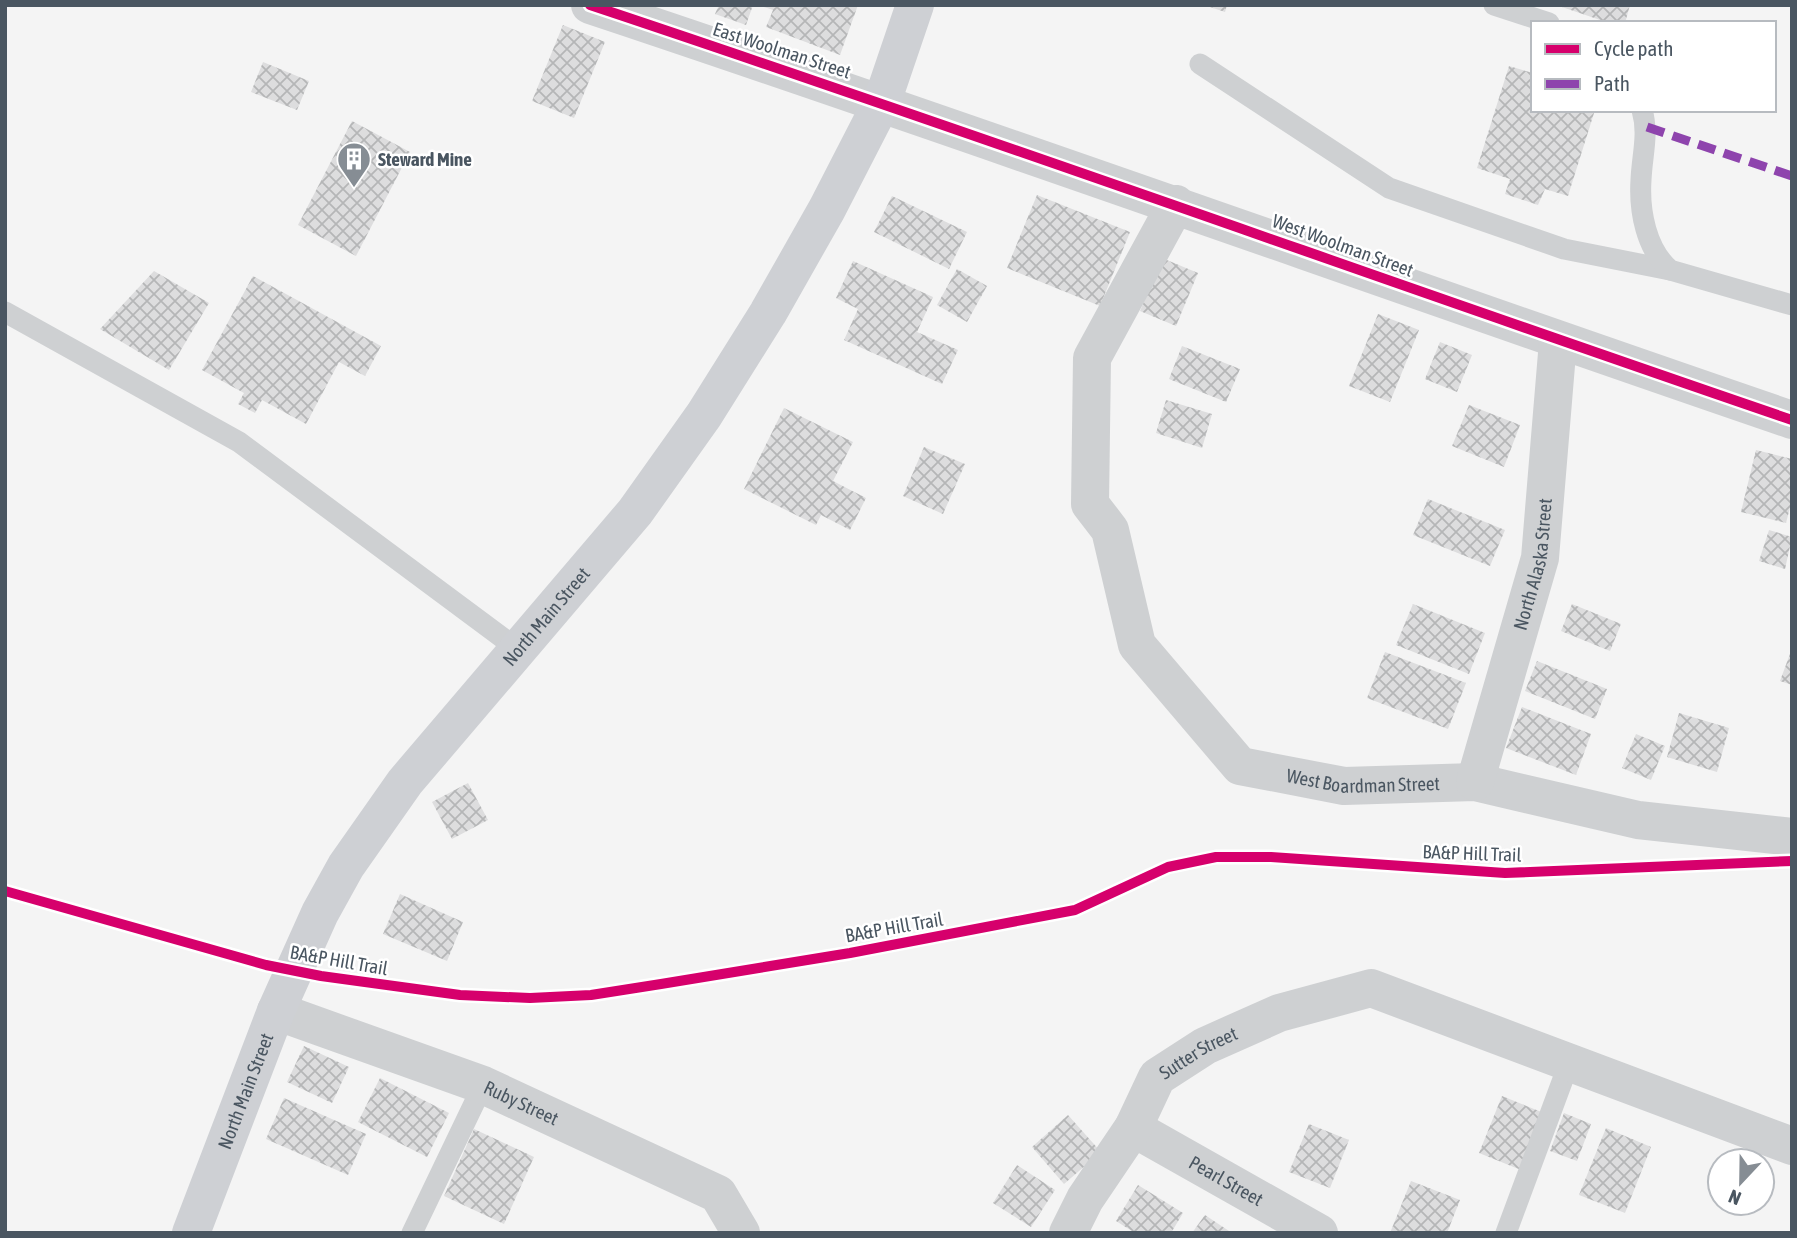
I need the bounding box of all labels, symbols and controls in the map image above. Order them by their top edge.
street label: East Woolman Street [710,17,854,83]
legend [1531,21,1776,112]
text: Cycle path [1594,36,1673,60]
text: Path [1594,71,1630,95]
building icon: Steward Mine [335,140,373,189]
place label: Steward Mine [378,148,472,170]
street label: West Woolman Street [1269,209,1417,281]
street label: North Alaska Street [1509,497,1556,633]
street label: North Main Street [498,563,594,670]
street label: West Boardman Street [1285,764,1440,797]
street label: BA&P Hill Trail [1422,840,1522,866]
street label: BA&P Hill Trail [843,908,945,946]
street label: BA&P Hill Trail [288,941,390,979]
street label: Sutter Street [1155,1022,1241,1084]
street label: North Main Street [213,1030,278,1152]
street label: Ruby Street [480,1076,562,1129]
north arrow [1706,1147,1776,1217]
street label: Pearl Street [1185,1151,1267,1210]
text: N [1725,1185,1744,1210]

